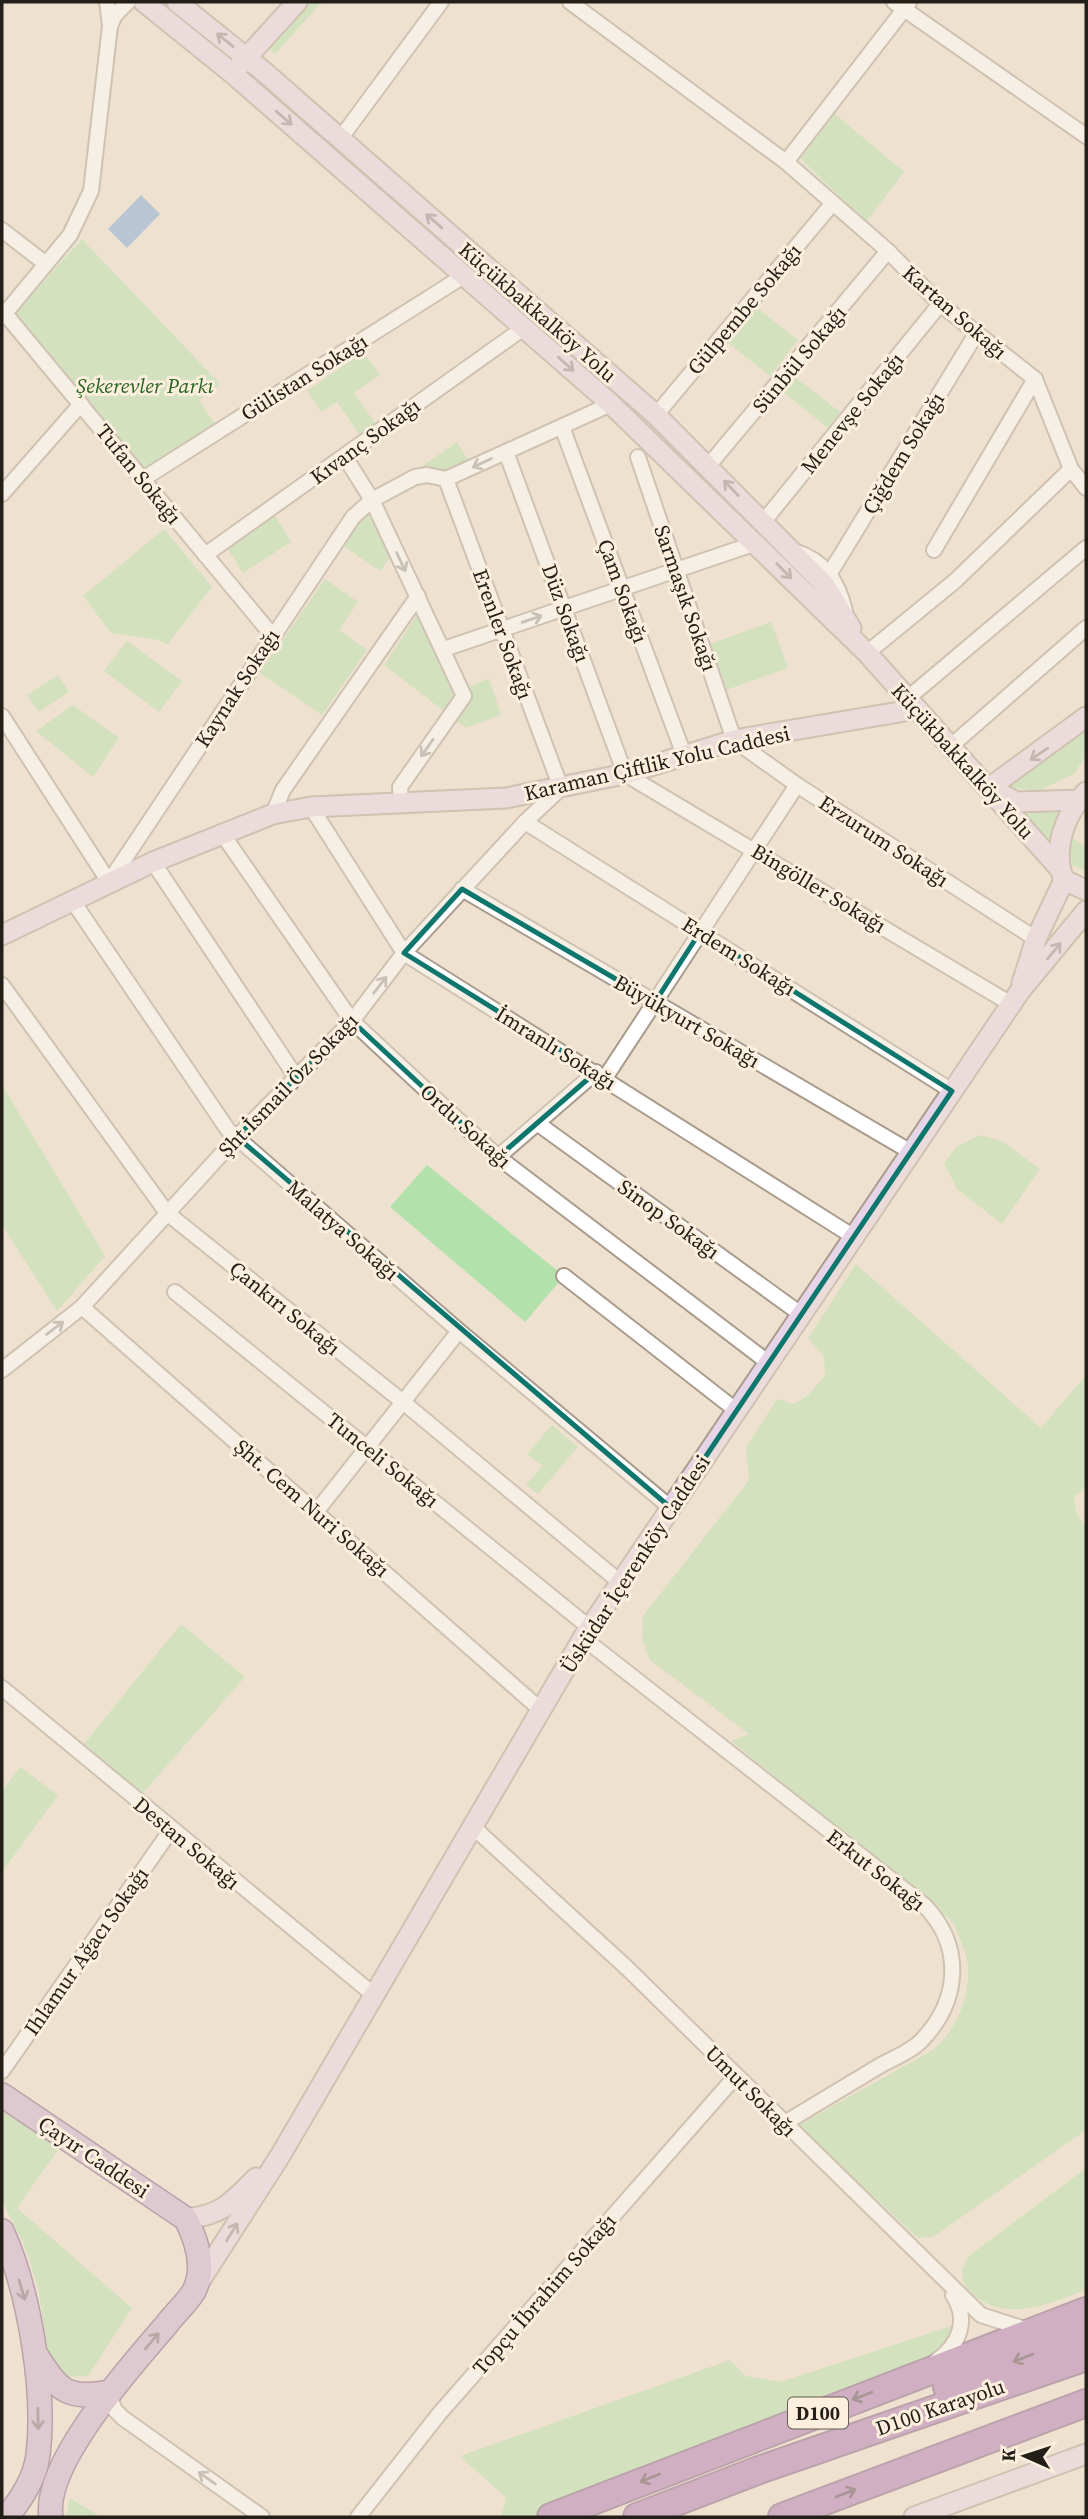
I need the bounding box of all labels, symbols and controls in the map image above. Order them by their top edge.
one-way arrow [217,32,235,48]
one-way arrow [275,110,293,126]
one-way arrow [425,213,443,229]
street label: Küçükbakkalköy Yolu [453,235,623,389]
street label: Gülpembe Sokağı [680,237,808,381]
street label: Kartan Sokağı [896,258,1014,366]
street label: Sünbül Sokağı [745,299,853,419]
street label: Gülistan Sokağı [235,326,373,428]
street label: Menevşe Sokağı [794,346,910,480]
one-way arrow [557,356,575,372]
park label: Şekerevler Parkı [76,371,214,400]
street label: Çiğdem Sokağı [855,386,951,520]
street label: Kıvanç Sokağı [304,391,426,491]
street label: Tufan Sokağı [90,418,188,530]
one-way arrow [472,457,493,470]
one-way arrow [722,479,739,496]
street label: Sarmaşık Sokağı [647,521,725,675]
street label: Çam Sokağı [591,535,655,647]
one-way arrow [396,551,409,572]
street label: Düz Sokağı [535,560,597,666]
one-way arrow [775,563,792,580]
street label: Erenler Sokağı [466,565,540,703]
one-way arrow [521,612,543,625]
street label: Kaynak Sokağı [188,623,286,753]
street label: Küçükbakkalköy Yolu [885,677,1041,845]
street label: Karaman Çiftlik Yolu Caddesi [521,718,793,808]
one-way arrow [420,738,434,757]
one-way arrow [1030,747,1049,761]
street label: Erzurum Sokağı [813,788,955,894]
street label: Bingöller Sokağı [746,836,892,940]
street label: Erdem Sokağı [677,910,801,1002]
one-way arrow [1046,942,1062,960]
street label: Büyükyurt Sokağı [609,967,765,1075]
one-way arrow [372,976,387,995]
street label: İmranlı Sokağı [490,999,622,1097]
street label: Şht.İsmail Öz Sokağı [212,1007,364,1163]
street label: Ordu Sokağı [414,1077,518,1175]
street label: Sinop Sokağı [612,1172,726,1266]
street label: Malatya Sokağı [281,1173,405,1287]
street label: Çankırı Sokağı [223,1254,347,1362]
one-way arrow [46,1320,64,1335]
street label: Tunceli Sokağı [321,1406,445,1514]
street label: Şht. Cem Nuri Sokağı [228,1432,396,1584]
street label: Üsküdar İçerenköy Caddesi [553,1449,717,1679]
street label: Destan Sokağı [128,1790,246,1896]
street label: Erkut Sokağı [821,1822,931,1918]
street label: Ihlamur Ağacı Sokağı [17,1861,155,2041]
street label: Umut Sokağı [699,2039,803,2143]
street label: Çayır Caddesi [33,2109,155,2205]
street label: Topçu İbrahim Sokağı [466,2207,622,2381]
one-way arrow [225,2222,239,2242]
one-way arrow [17,2278,30,2300]
one-way arrow [144,2332,160,2350]
one-way arrow [1012,2353,1034,2365]
street label: D100 Karayolu [872,2371,1008,2443]
one-way arrow [852,2391,874,2404]
road number: D100 [788,2398,848,2428]
one-way arrow [31,2407,45,2430]
north arrow [990,2421,1060,2491]
text: K [995,2447,1021,2462]
one-way arrow [198,2471,217,2485]
one-way arrow [639,2473,661,2486]
one-way arrow [835,2486,857,2499]

